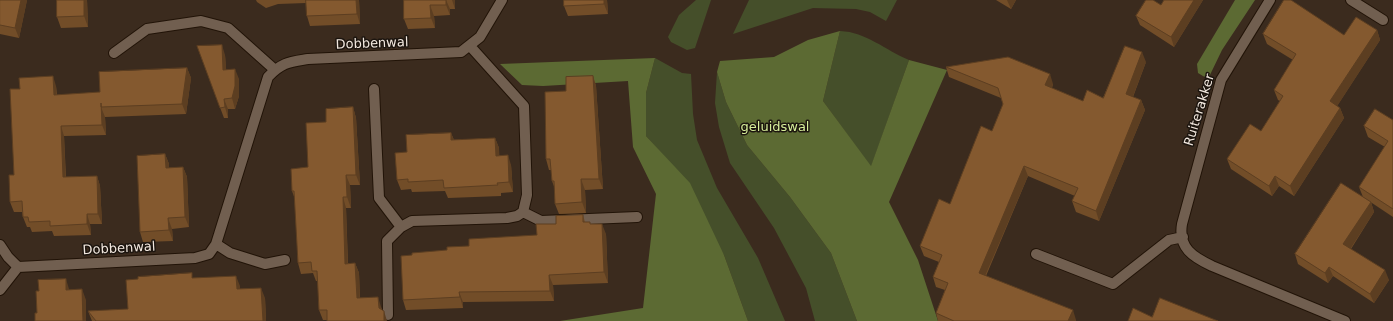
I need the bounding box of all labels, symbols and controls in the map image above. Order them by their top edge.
street label: Dobbenwal [335,35,409,53]
street label: Ruiterakker [1182,72,1218,148]
park label: geluidswal [741,120,809,136]
street label: Dobbenwal [82,239,156,259]

